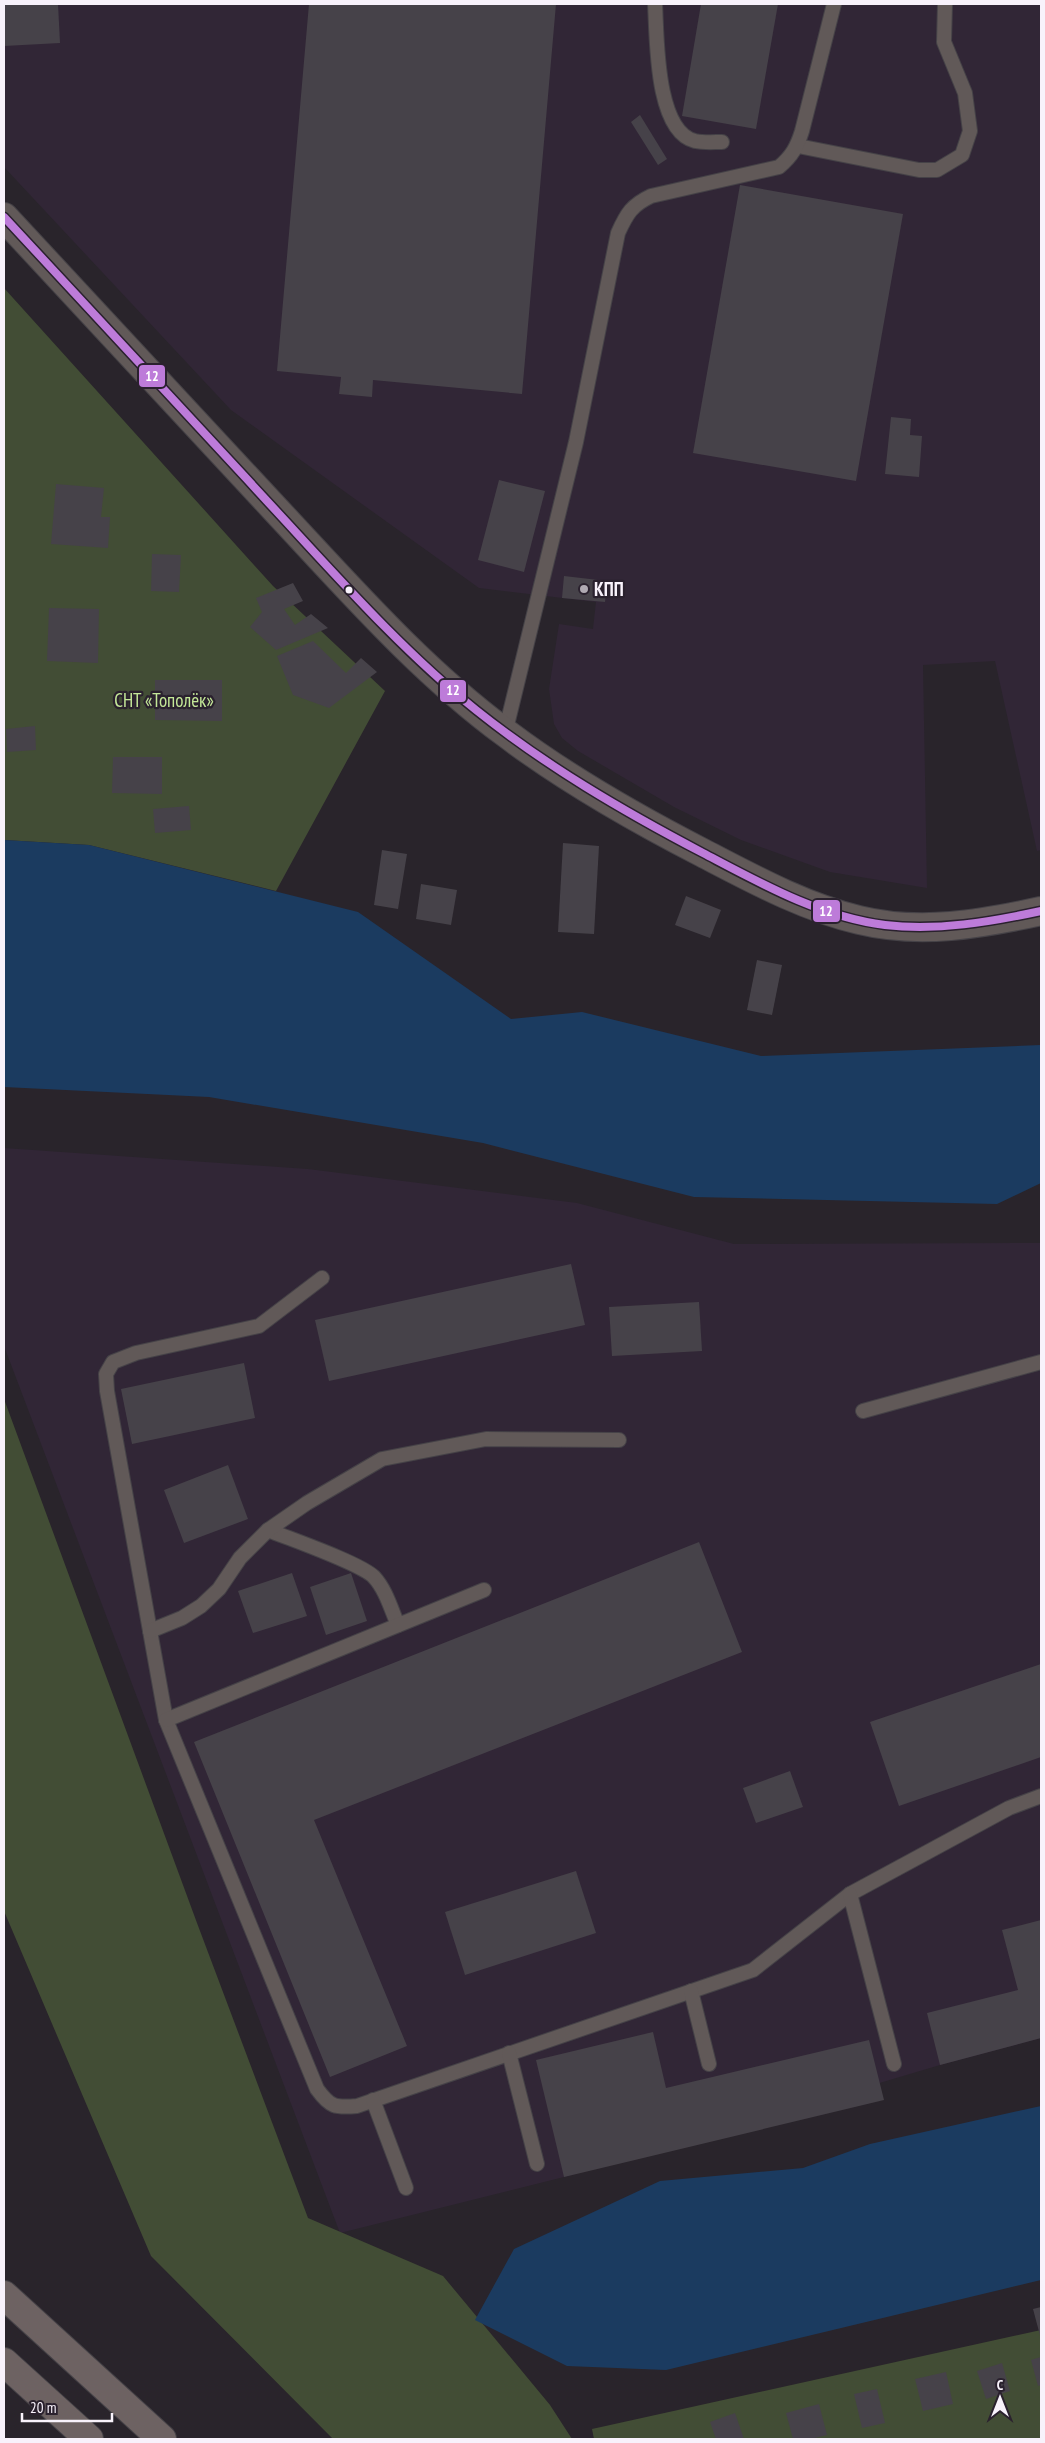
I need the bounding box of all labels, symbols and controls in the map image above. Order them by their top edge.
line badge: 12 [138,364,166,388]
text: 12 [145,367,159,385]
place label: КПП [594,577,624,601]
marker: КПП [578,583,590,595]
unlabelled marker [344,585,354,595]
line badge: 12 [439,679,467,703]
text: 12 [446,681,460,699]
park label: СНТ «Тополёк» [114,688,214,712]
line badge: 12 [812,899,841,923]
text: 12 [819,902,833,920]
north arrow [975,2373,1025,2423]
text: С [997,2376,1004,2394]
scale bar [22,2390,112,2422]
text: 20 m [30,2398,56,2417]

